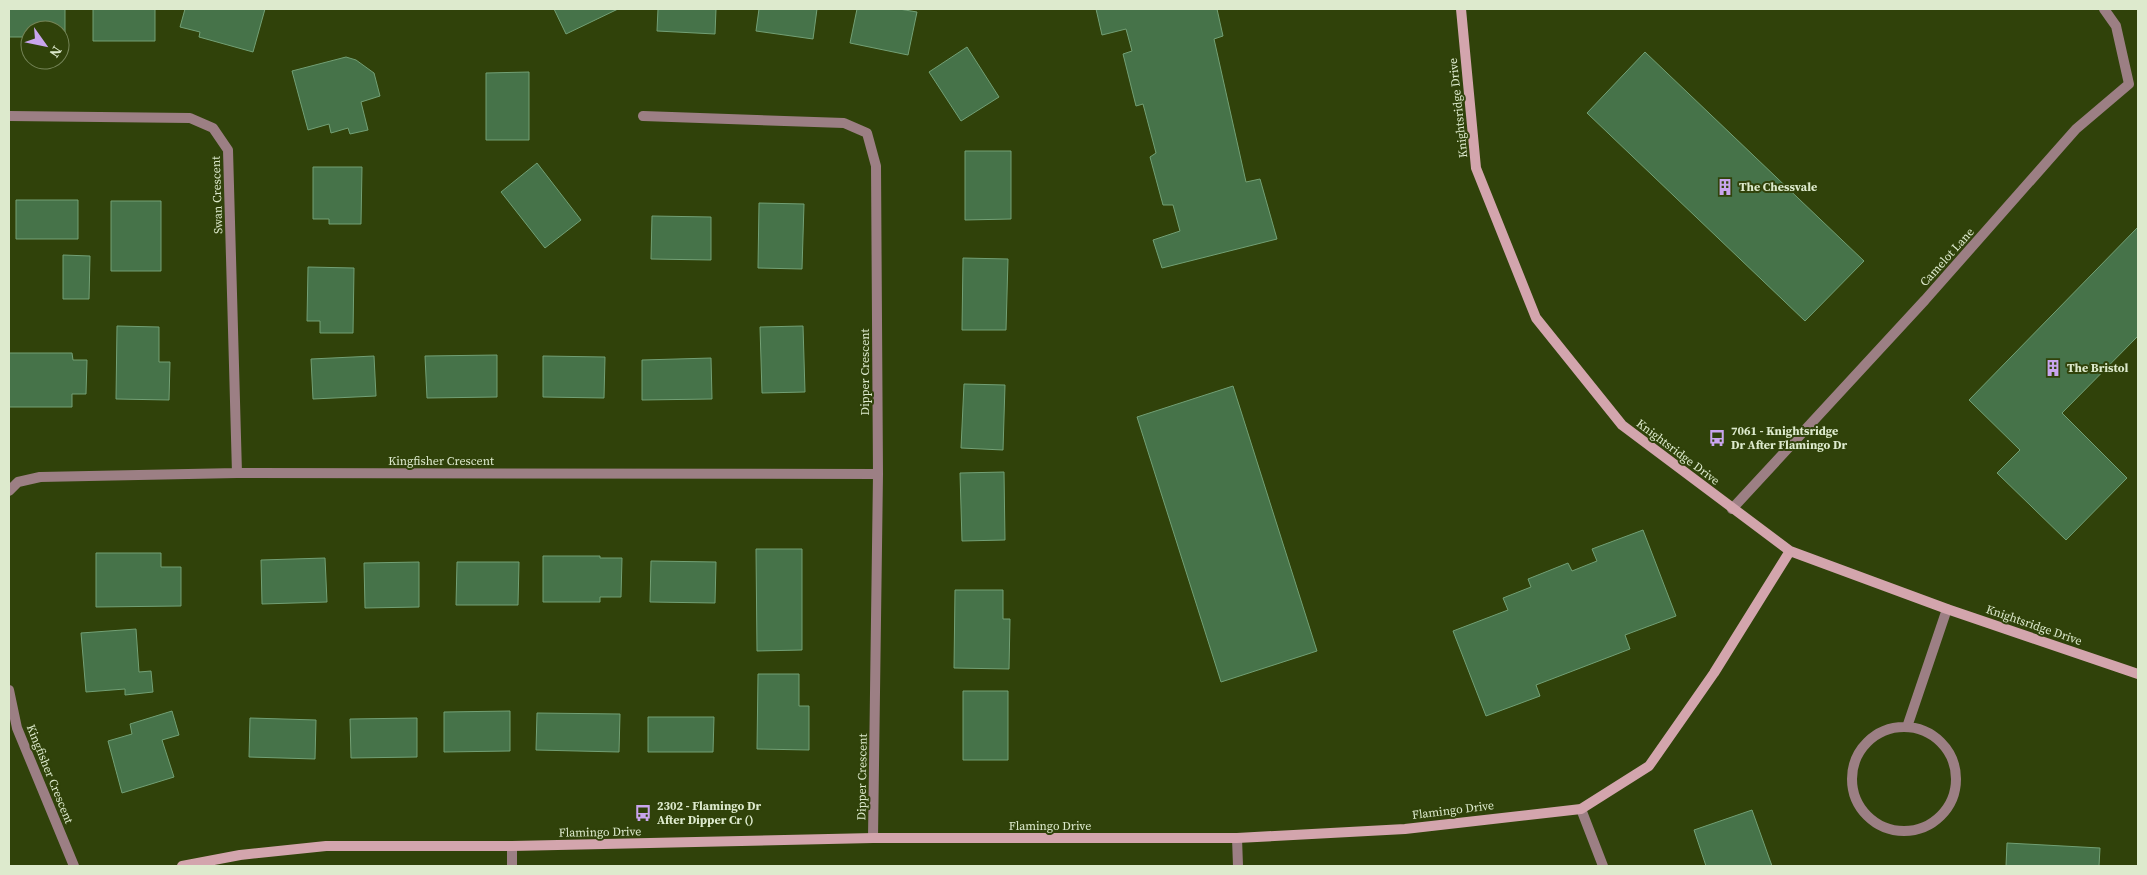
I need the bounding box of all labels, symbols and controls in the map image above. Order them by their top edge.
north arrow [20,20,70,70]
text: N [45,42,67,62]
street label: Knightsridge Drive [1445,57,1471,159]
street label: Swan Crescent [208,156,226,234]
building icon: The Chessvale [1715,177,1735,197]
place label: The Chessvale [1739,179,1817,195]
street label: Camelot Lane [1916,224,1978,290]
street label: Dipper Crescent [857,329,873,415]
building icon: The Bristol [2043,358,2063,378]
place label: The Bristol [2067,360,2128,376]
street label: Knightsridge Drive [1633,415,1723,489]
place label: 7061 - Knightsridge Dr After Flamingo Dr [1731,423,1847,453]
bus stop icon: 7061 - Knightsridge Dr After Flamingo Dr [1707,428,1727,448]
street label: Kingfisher Crescent [388,453,494,469]
street label: Knightsridge Drive [1984,601,2084,649]
street label: Kingfisher Crescent [23,722,77,826]
street label: Dipper Crescent [853,733,871,821]
street label: Flamingo Drive [1411,797,1495,823]
place label: 2302 - Flamingo Dr After Dipper Cr () [657,798,761,828]
bus stop icon: 2302 - Flamingo Dr After Dipper Cr () [633,803,653,823]
street label: Flamingo Drive [1009,818,1091,834]
street label: Flamingo Drive [559,823,641,841]

